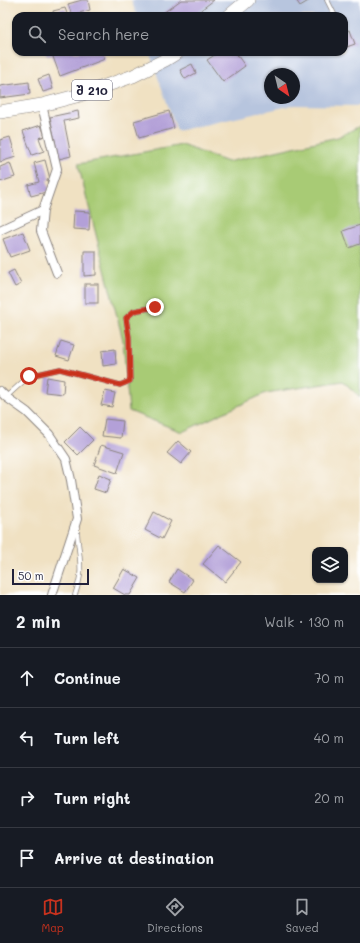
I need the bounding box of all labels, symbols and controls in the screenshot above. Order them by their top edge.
search box [12,12,348,56]
icon: search [26,23,48,45]
text: Search here [58,24,149,44]
north arrow [264,68,300,104]
road number: შ 210 [72,80,112,100]
route end [146,298,164,316]
route start [20,367,38,385]
map controls [312,547,348,583]
button: layers [312,547,348,583]
scale bar [12,567,89,586]
text: 50 m [18,568,44,583]
text: 2 min [16,610,61,632]
text: Walk · 130 m [264,613,344,630]
icon: ahead [16,667,38,689]
text: Continue [54,668,121,688]
text: 70 m [314,669,344,686]
icon: left [16,727,38,749]
text: Turn left [54,728,119,748]
text: 40 m [314,729,344,746]
icon: right [16,787,38,809]
text: Turn right [54,788,131,808]
text: 20 m [314,789,344,806]
icon: arrive [16,847,38,869]
text: Arrive at destination [54,848,214,868]
tab: Map [42,896,64,935]
tab: Directions [147,896,203,935]
tab: Saved [286,896,318,935]

